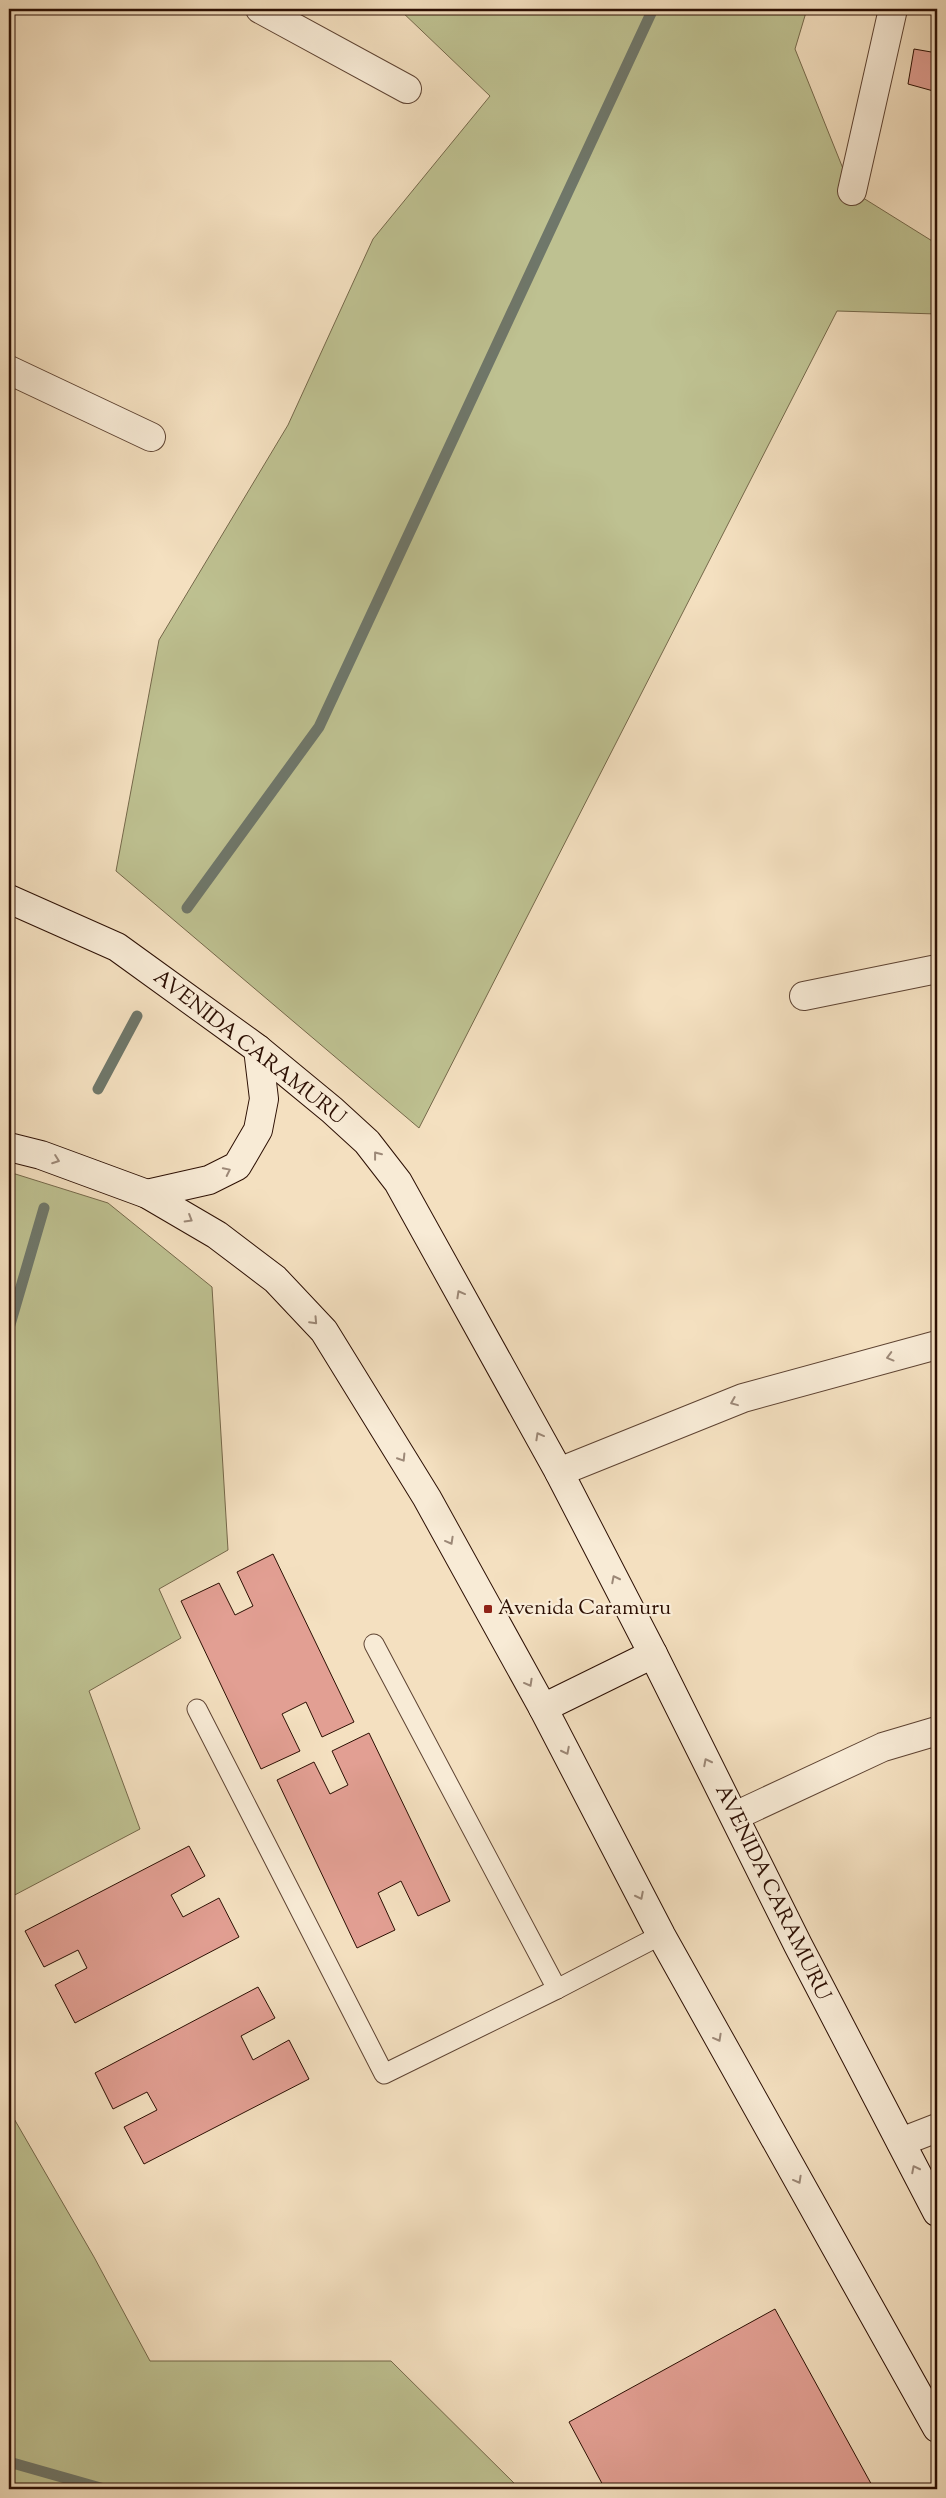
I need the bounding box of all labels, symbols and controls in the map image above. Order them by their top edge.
street label: AVENIDA CARAMURU [146,963,352,1133]
one-way arrow [374,1152,382,1161]
one-way arrow [51,1154,59,1164]
one-way arrow [222,1167,231,1177]
one-way arrow [184,1212,193,1222]
one-way arrow [456,1290,466,1299]
one-way arrow [308,1315,317,1324]
one-way arrow [886,1352,895,1362]
one-way arrow [730,1395,739,1406]
one-way arrow [536,1432,546,1441]
one-way arrow [395,1452,405,1461]
one-way arrow [444,1535,454,1544]
one-way arrow [611,1576,621,1585]
place label: Avenida Caramuru [498,1594,671,1624]
marker: Avenida Caramuru [482,1603,494,1615]
one-way arrow [523,1677,533,1686]
one-way arrow [560,1746,570,1755]
one-way arrow [703,1758,713,1767]
street label: AVENIDA CARAMURU [707,1780,837,2006]
one-way arrow [634,1890,644,1899]
one-way arrow [712,2033,722,2042]
one-way arrow [911,2165,921,2174]
one-way arrow [791,2175,801,2184]

